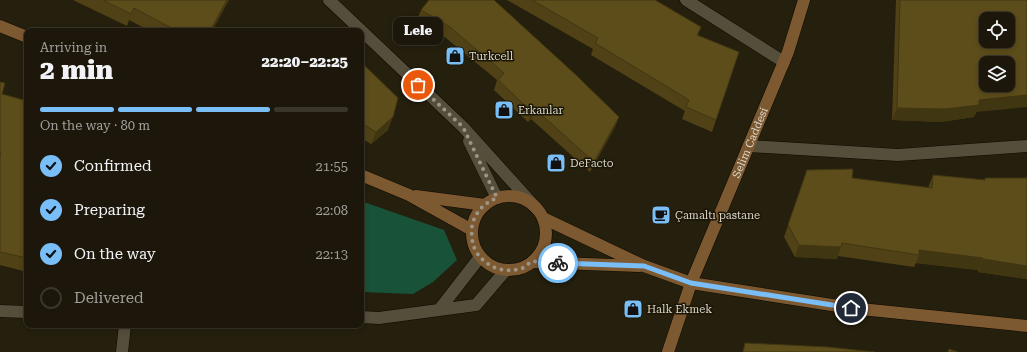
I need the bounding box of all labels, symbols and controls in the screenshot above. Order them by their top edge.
map controls [979,12,1015,92]
button: locate [979,12,1015,48]
callout: Lele [393,17,443,45]
text: Lele [404,23,432,38]
text: Arriving in [40,40,107,55]
shop icon: Turkcell [444,45,466,67]
place label: Turkcell [469,50,514,63]
text: 22:20–22:25 [262,53,348,71]
text: 2 min [40,55,113,85]
button: layers [979,56,1015,92]
pin [401,68,435,102]
icon: bag [407,74,429,96]
shop icon: Erkanlar [493,99,515,121]
place label: Erkanlar [518,104,563,117]
street label: Selim Caddesi [729,105,771,180]
text: On the way · 80 m [40,118,150,133]
shop icon: DeFacto [545,152,567,174]
icon: check [40,155,62,177]
text: Confirmed [74,157,152,175]
place label: DeFacto [570,157,614,170]
text: 21:55 [316,159,348,174]
icon: check [40,199,62,221]
text: Preparing [74,201,145,219]
text: 22:08 [316,203,348,218]
cafe icon: Çamaltı pastane [650,204,672,226]
place label: Çamaltı pastane [675,209,760,222]
icon: check [40,243,62,265]
courier [538,243,578,283]
text: On the way [74,245,156,263]
text: 22:13 [316,247,348,262]
icon: bike [547,252,569,274]
text: Delivered [74,289,144,307]
pin [834,291,868,325]
icon: home [840,297,862,319]
shop icon: Halk Ekmek [622,298,644,320]
place label: Halk Ekmek [647,303,712,316]

